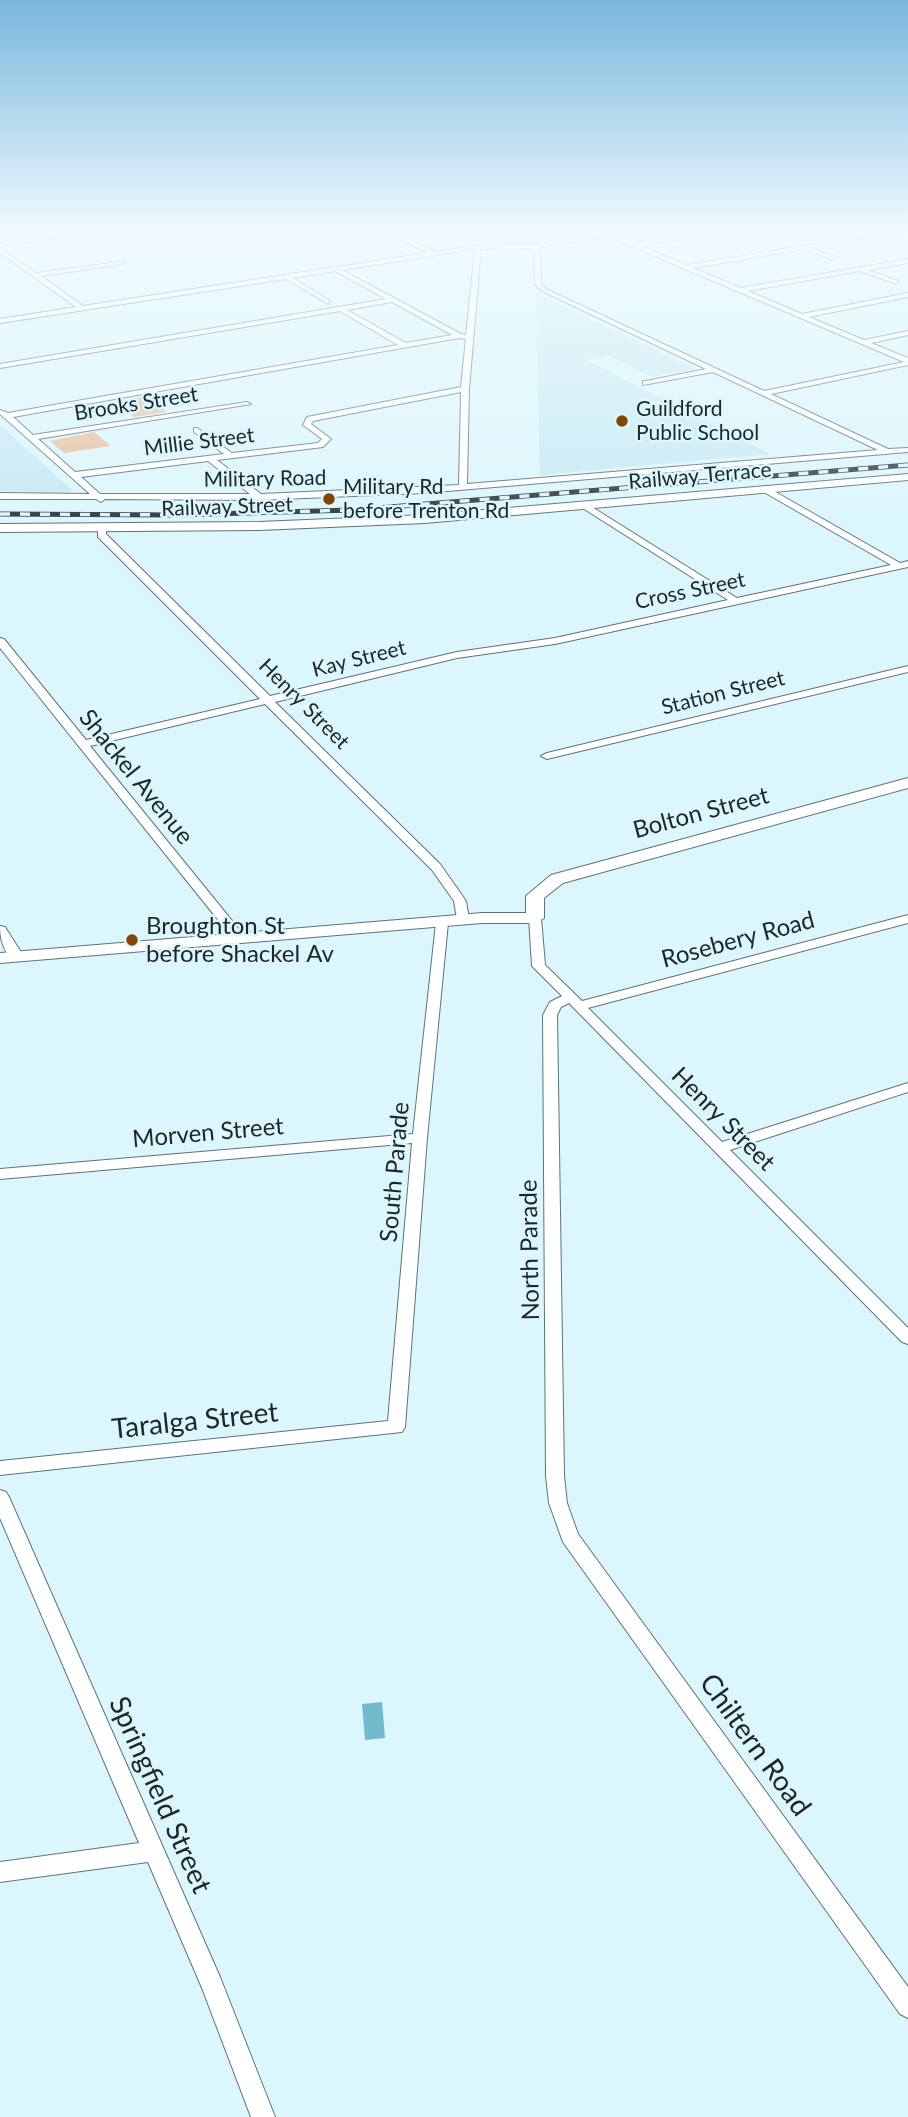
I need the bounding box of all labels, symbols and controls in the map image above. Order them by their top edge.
street label: Brooks Street [72,382,200,426]
place label: Guildford Public School [636,396,759,446]
marker: Guildford Public School [614,413,630,429]
street label: Millie Street [142,423,256,461]
street label: Railway Terrace [627,457,773,495]
street label: Military Road [203,465,327,493]
place label: Military Rd before Trenton Rd [343,474,509,524]
marker: Military Rd before Trenton Rd [321,491,337,507]
street label: Railway Street [161,492,293,522]
street label: Cross Street [633,567,747,615]
street label: Kay Street [310,635,408,683]
street label: Henry Street [253,653,355,755]
street label: Station Street [659,666,787,720]
street label: Shackel Avenue [73,704,199,850]
street label: Bolton Street [630,781,772,845]
street label: Rosebery Road [658,906,818,974]
place label: Broughton St before Shackel Av [146,912,334,968]
marker: Broughton St before Shackel Av [124,932,140,948]
street label: Henry Street [665,1061,781,1177]
street label: South Parade [375,1101,415,1243]
street label: Morven Street [131,1112,285,1154]
street label: North Parade [514,1179,546,1321]
street label: Taralga Street [110,1396,280,1446]
street label: Chiltern Road [692,1667,818,1823]
street label: Springfield Street [102,1691,218,1899]

